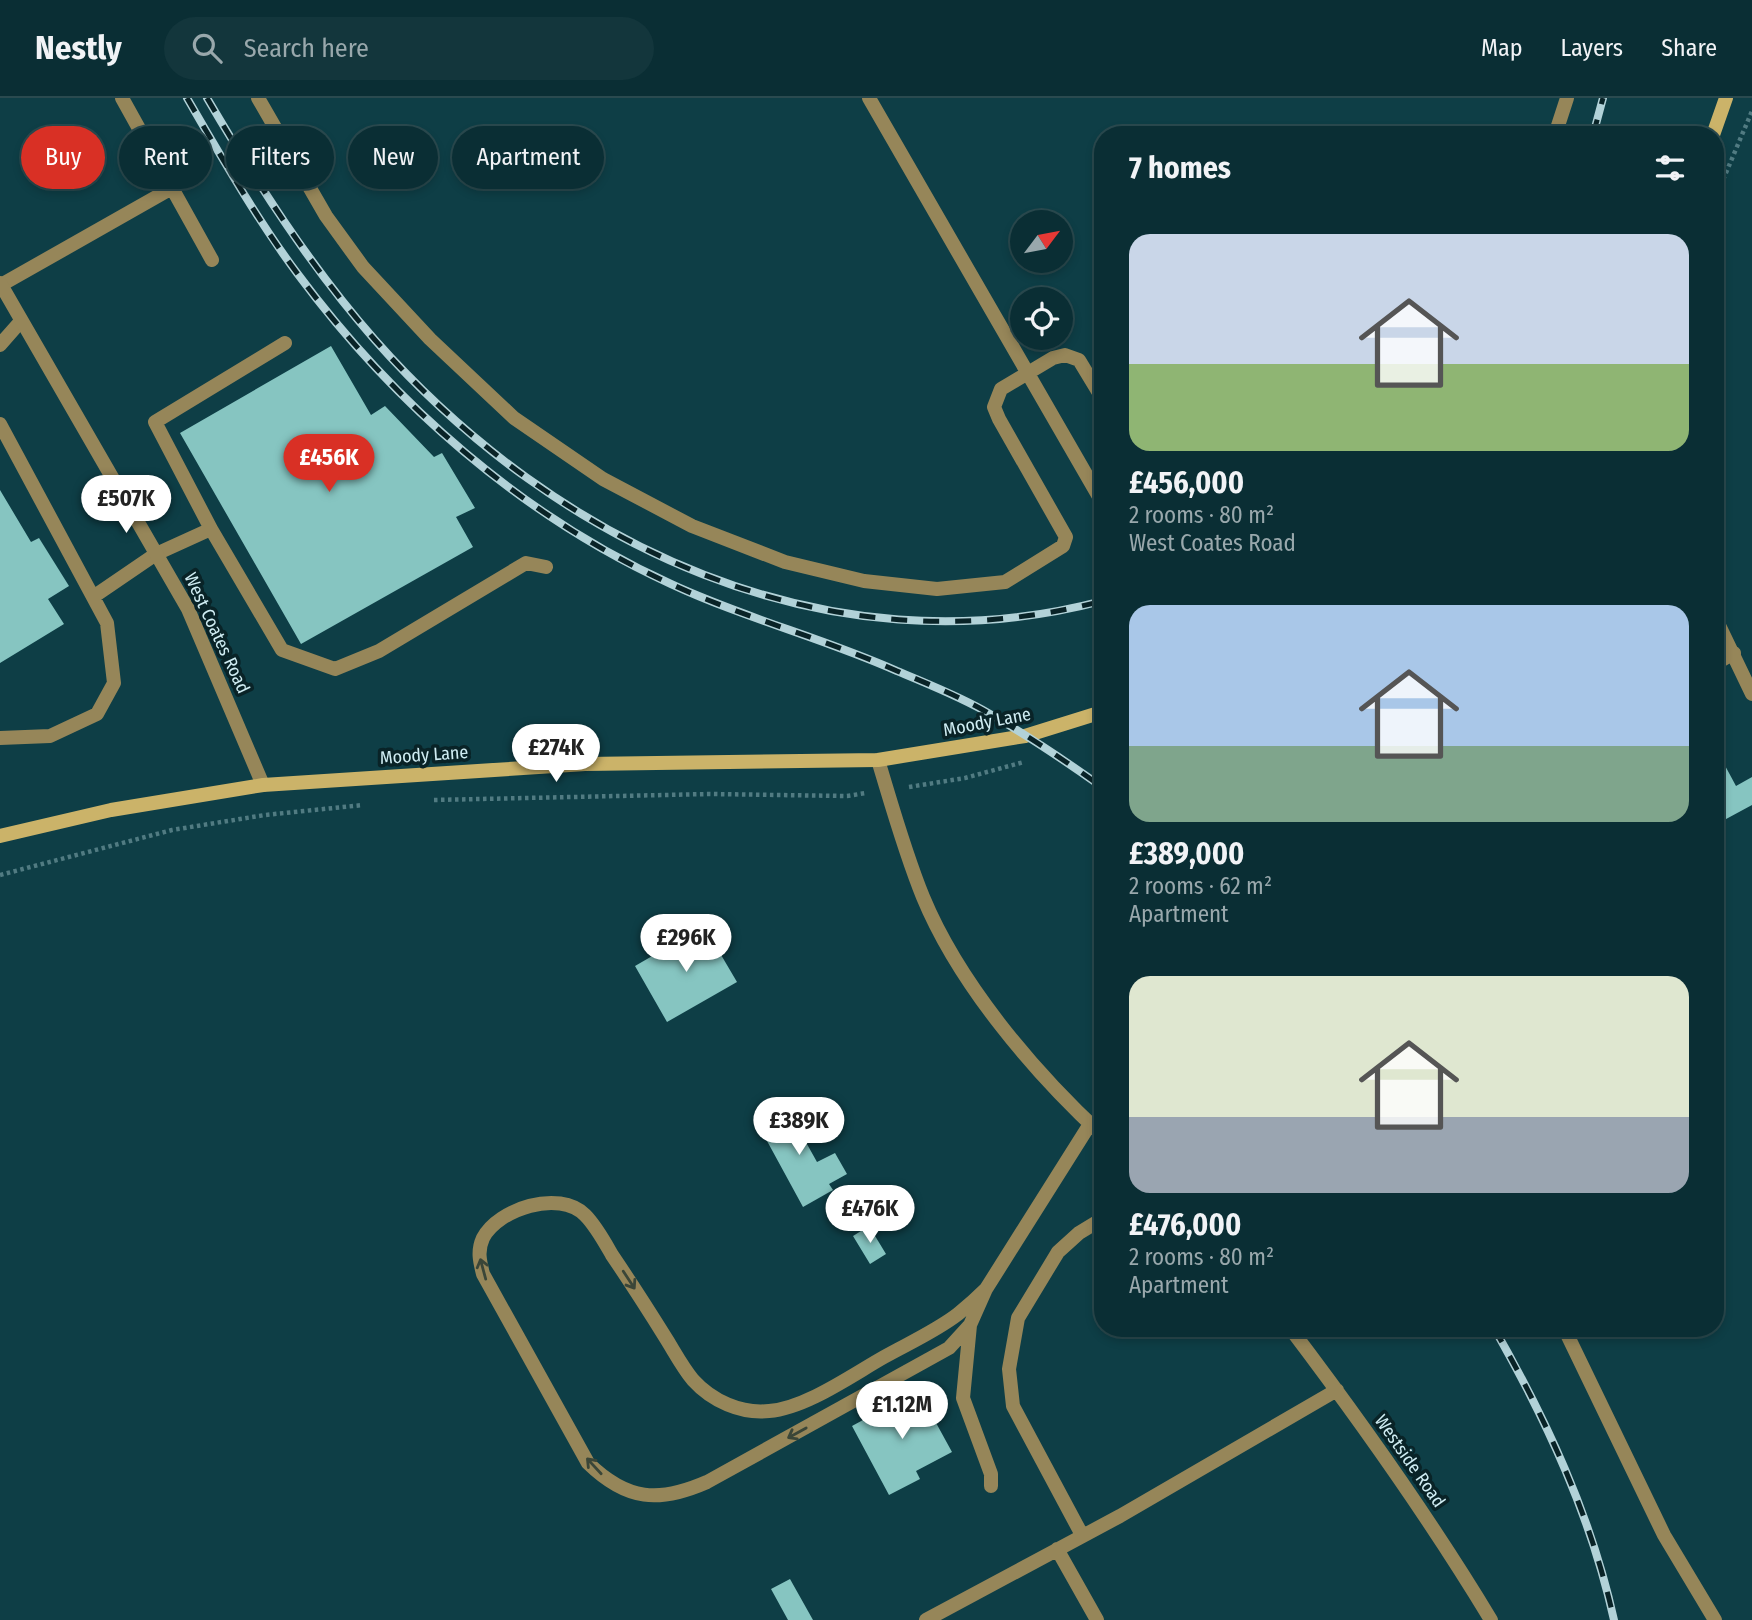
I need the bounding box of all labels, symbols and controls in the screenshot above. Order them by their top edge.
search box [164,17,654,80]
text: Nestly [35,28,122,68]
icon: search [188,29,226,67]
text: Search here [244,33,369,64]
text: Map [1481,34,1523,62]
text: Layers [1561,34,1623,62]
text: Share [1661,34,1717,62]
chip: Buy [21,126,105,189]
chip: Rent [119,126,212,189]
chip: Filters [226,126,334,189]
chip: New [348,126,438,189]
chip: Apartment [452,126,604,189]
icon: filters [1651,149,1689,187]
text: 7 homes [1129,150,1231,186]
north arrow [1010,210,1073,273]
map controls [1010,210,1073,350]
icon: home [1346,280,1472,406]
button: locate [1010,287,1073,350]
pin: £456K [280,434,378,494]
text: £456K [299,443,359,471]
text: £456,000 [1129,465,1244,501]
pin: £507K [77,476,175,535]
text: £507K [97,484,155,512]
text: 2 rooms · 80 m² [1129,501,1274,529]
text: West Coates Road [1129,529,1296,557]
street label: West Coates Road [179,569,255,697]
icon: home [1346,651,1472,777]
street label: Moody Lane [941,703,1033,741]
pin: £274K [507,724,605,784]
text: £274K [528,733,584,761]
street label: Moody Lane [379,741,469,769]
text: £389,000 [1129,836,1244,872]
text: 2 rooms · 62 m² [1129,872,1272,900]
text: Apartment [1129,900,1229,928]
pin: £296K [637,914,735,974]
text: £296K [656,923,716,951]
icon: home [1346,1022,1472,1148]
pin: £389K [750,1098,848,1157]
text: £389K [769,1106,829,1134]
pin: £476K [821,1186,919,1245]
text: £476K [842,1194,898,1222]
text: £476,000 [1129,1207,1241,1243]
text: 2 rooms · 80 m² [1129,1243,1274,1271]
one-way arrow [476,1258,489,1281]
one-way arrow [621,1270,636,1289]
text: Apartment [1129,1271,1229,1299]
pin: £1.12M [845,1382,959,1441]
text: £1.12M [872,1390,932,1418]
street label: Westside Road [1370,1410,1450,1512]
one-way arrow [787,1427,808,1440]
one-way arrow [585,1458,602,1475]

